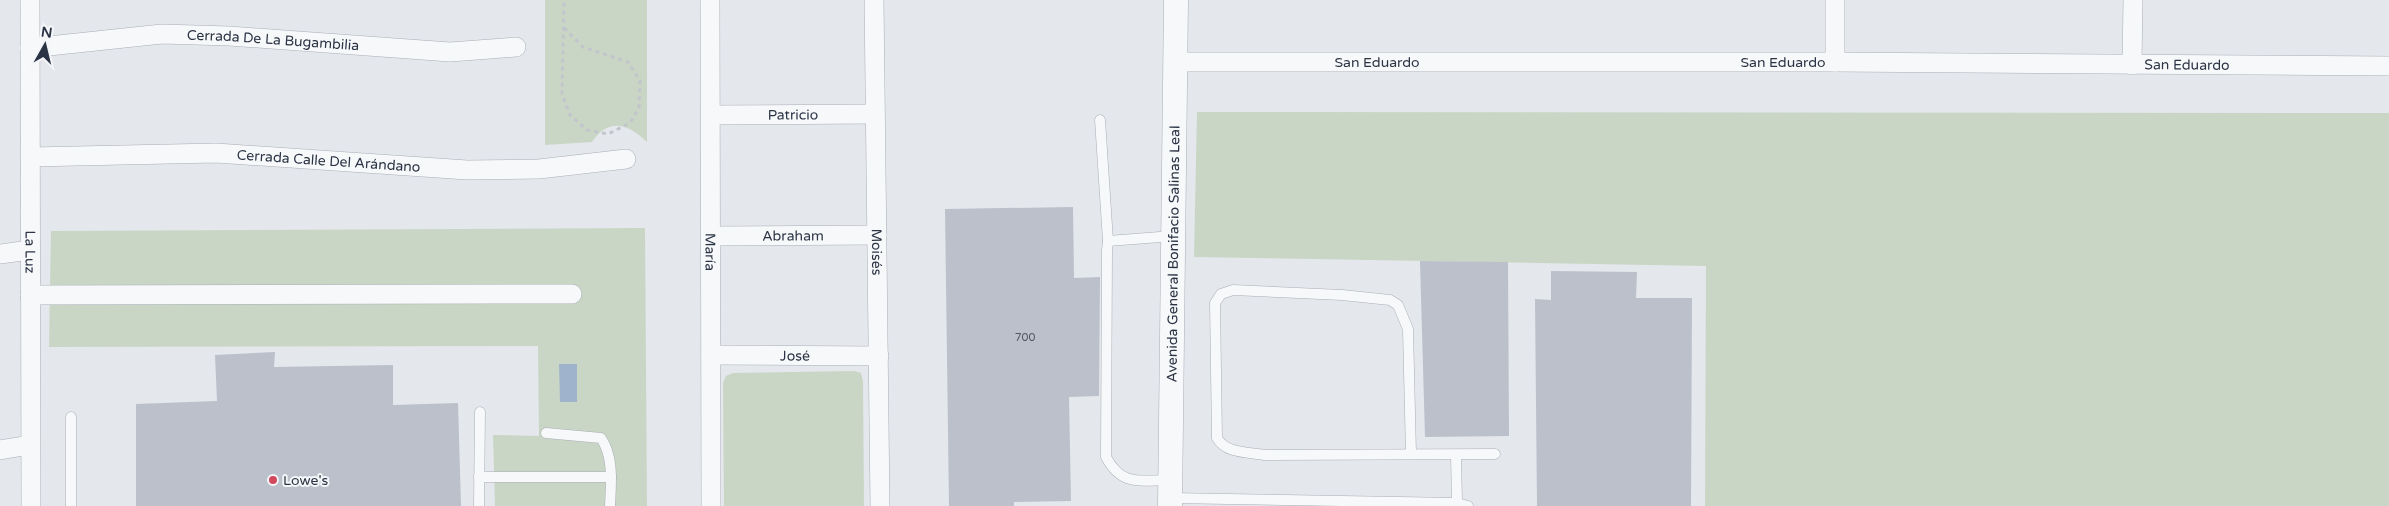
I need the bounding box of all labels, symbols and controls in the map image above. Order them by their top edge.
north arrow [20,20,70,70]
text: N [40,23,53,42]
street label: Cerrada De La Bugambilia [187,26,360,54]
street label: San Eduardo [1334,54,1420,71]
street label: San Eduardo [1740,54,1826,71]
street label: San Eduardo [2144,56,2230,73]
street label: Patricio [768,106,818,123]
street label: Avenida General Bonifacio Salinas Leal [1163,125,1183,383]
street label: Cerrada Calle Del Arándano [236,146,421,175]
street label: Abraham [762,227,824,244]
street label: Moisés [868,229,886,276]
street label: La Luz [22,230,39,274]
street label: María [702,233,719,271]
house number: 700 [1015,331,1035,344]
street label: José [780,347,810,364]
place label: Lowe's [283,472,328,489]
marker: Lowe's [267,474,279,486]

